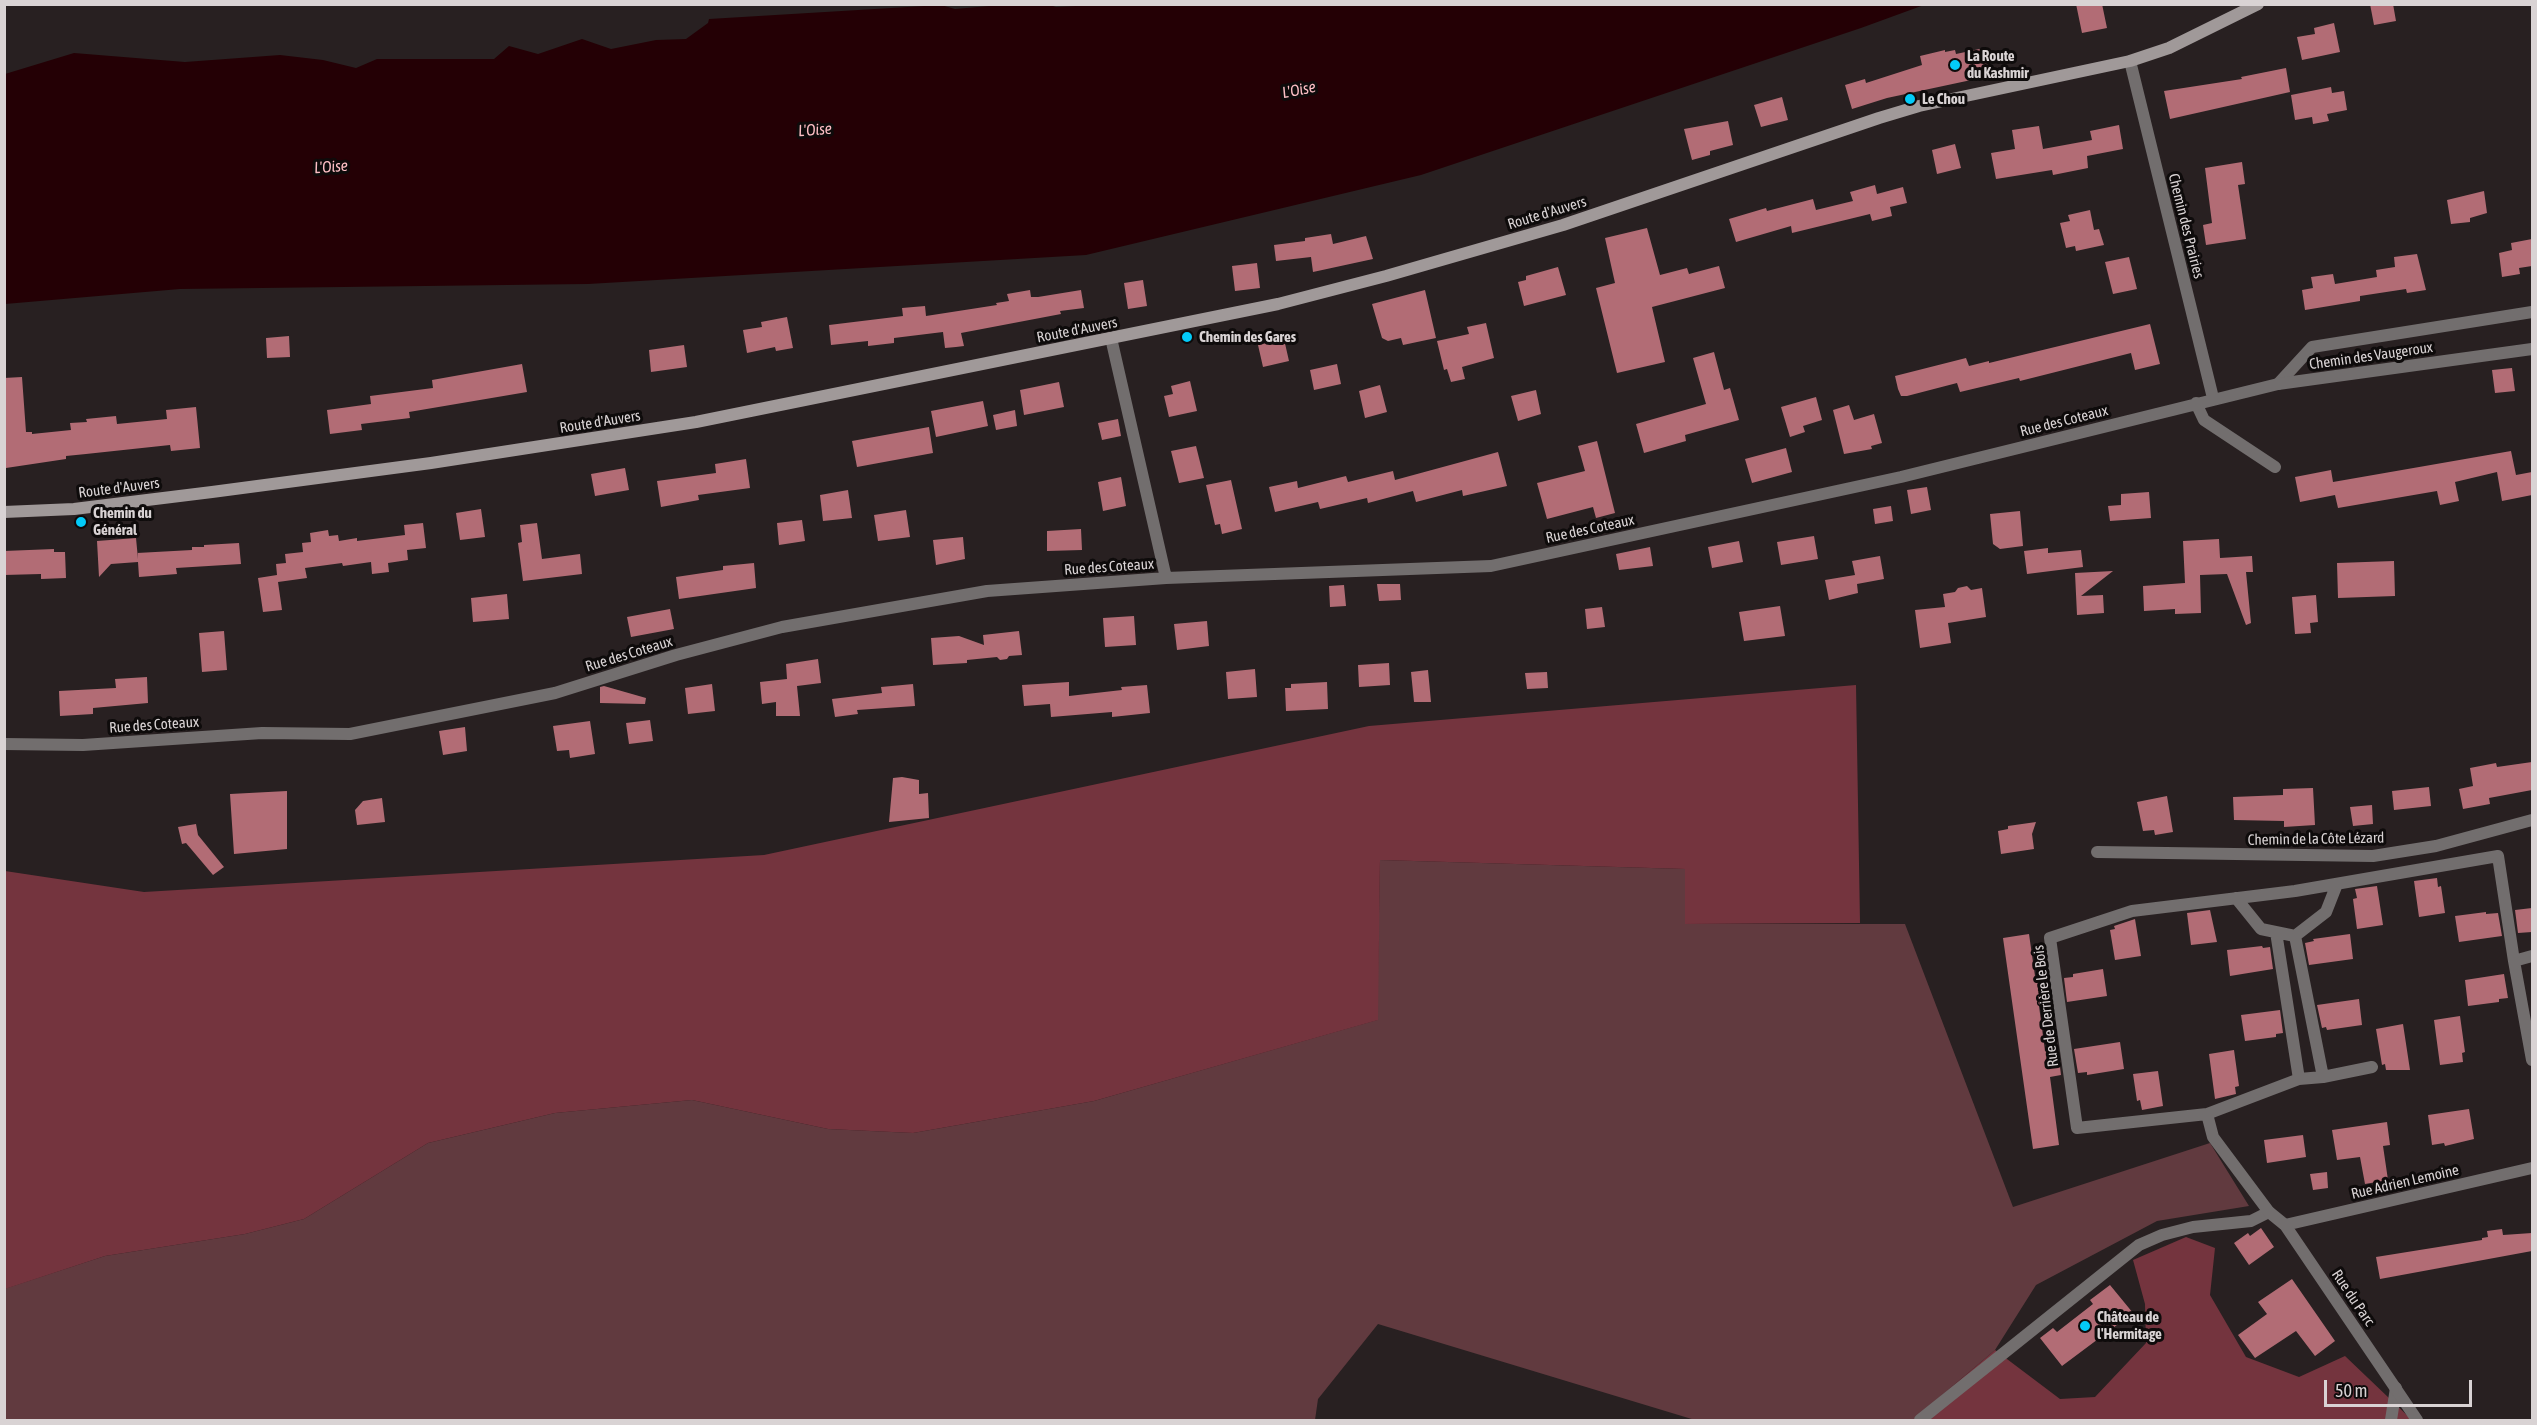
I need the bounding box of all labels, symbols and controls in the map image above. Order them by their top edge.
place label: La Route du Kashmir [1967,47,2029,82]
marker: La Route du Kashmir [1948,58,1962,72]
water label: L'Oise [1281,77,1317,103]
place label: Le Chou [1922,90,1965,108]
marker: Le Chou [1903,92,1917,106]
water label: L'Oise [797,119,833,141]
water label: L'Oise [313,156,349,178]
street label: Chemin des Prairies [2164,172,2208,280]
street label: Route d'Auvers [1505,192,1589,234]
street label: Route d'Auvers [1035,313,1119,347]
place label: Chemin des Gares [1199,328,1296,346]
marker: Chemin des Gares [1180,330,1194,344]
street label: Chemin des Vaugeroux [2308,338,2434,374]
street label: Rue des Coteaux [2018,401,2110,441]
street label: Route d'Auvers [558,407,642,437]
street label: Route d'Auvers [77,474,161,502]
place label: Chemin du Général [93,504,152,539]
street label: Rue des Coteaux [1544,511,1636,547]
marker: Chemin du Général [74,515,88,529]
street label: Rue des Coteaux [1064,555,1154,579]
street label: Rue des Coteaux [583,632,675,676]
street label: Rue des Coteaux [109,713,199,737]
street label: Chemin de la Côte Lézard [2247,829,2385,849]
street label: Rue de Derrière le Bois [2030,944,2062,1068]
street label: Rue Adrien Lemoine [2349,1161,2461,1203]
street label: Rue du Parc [2328,1266,2378,1330]
place label: Château de l'Hermitage [2097,1308,2162,1343]
marker: Château de l'Hermitage [2078,1319,2092,1333]
scale bar [2327,1368,2476,1406]
text: 50 m [2335,1380,2367,1401]

